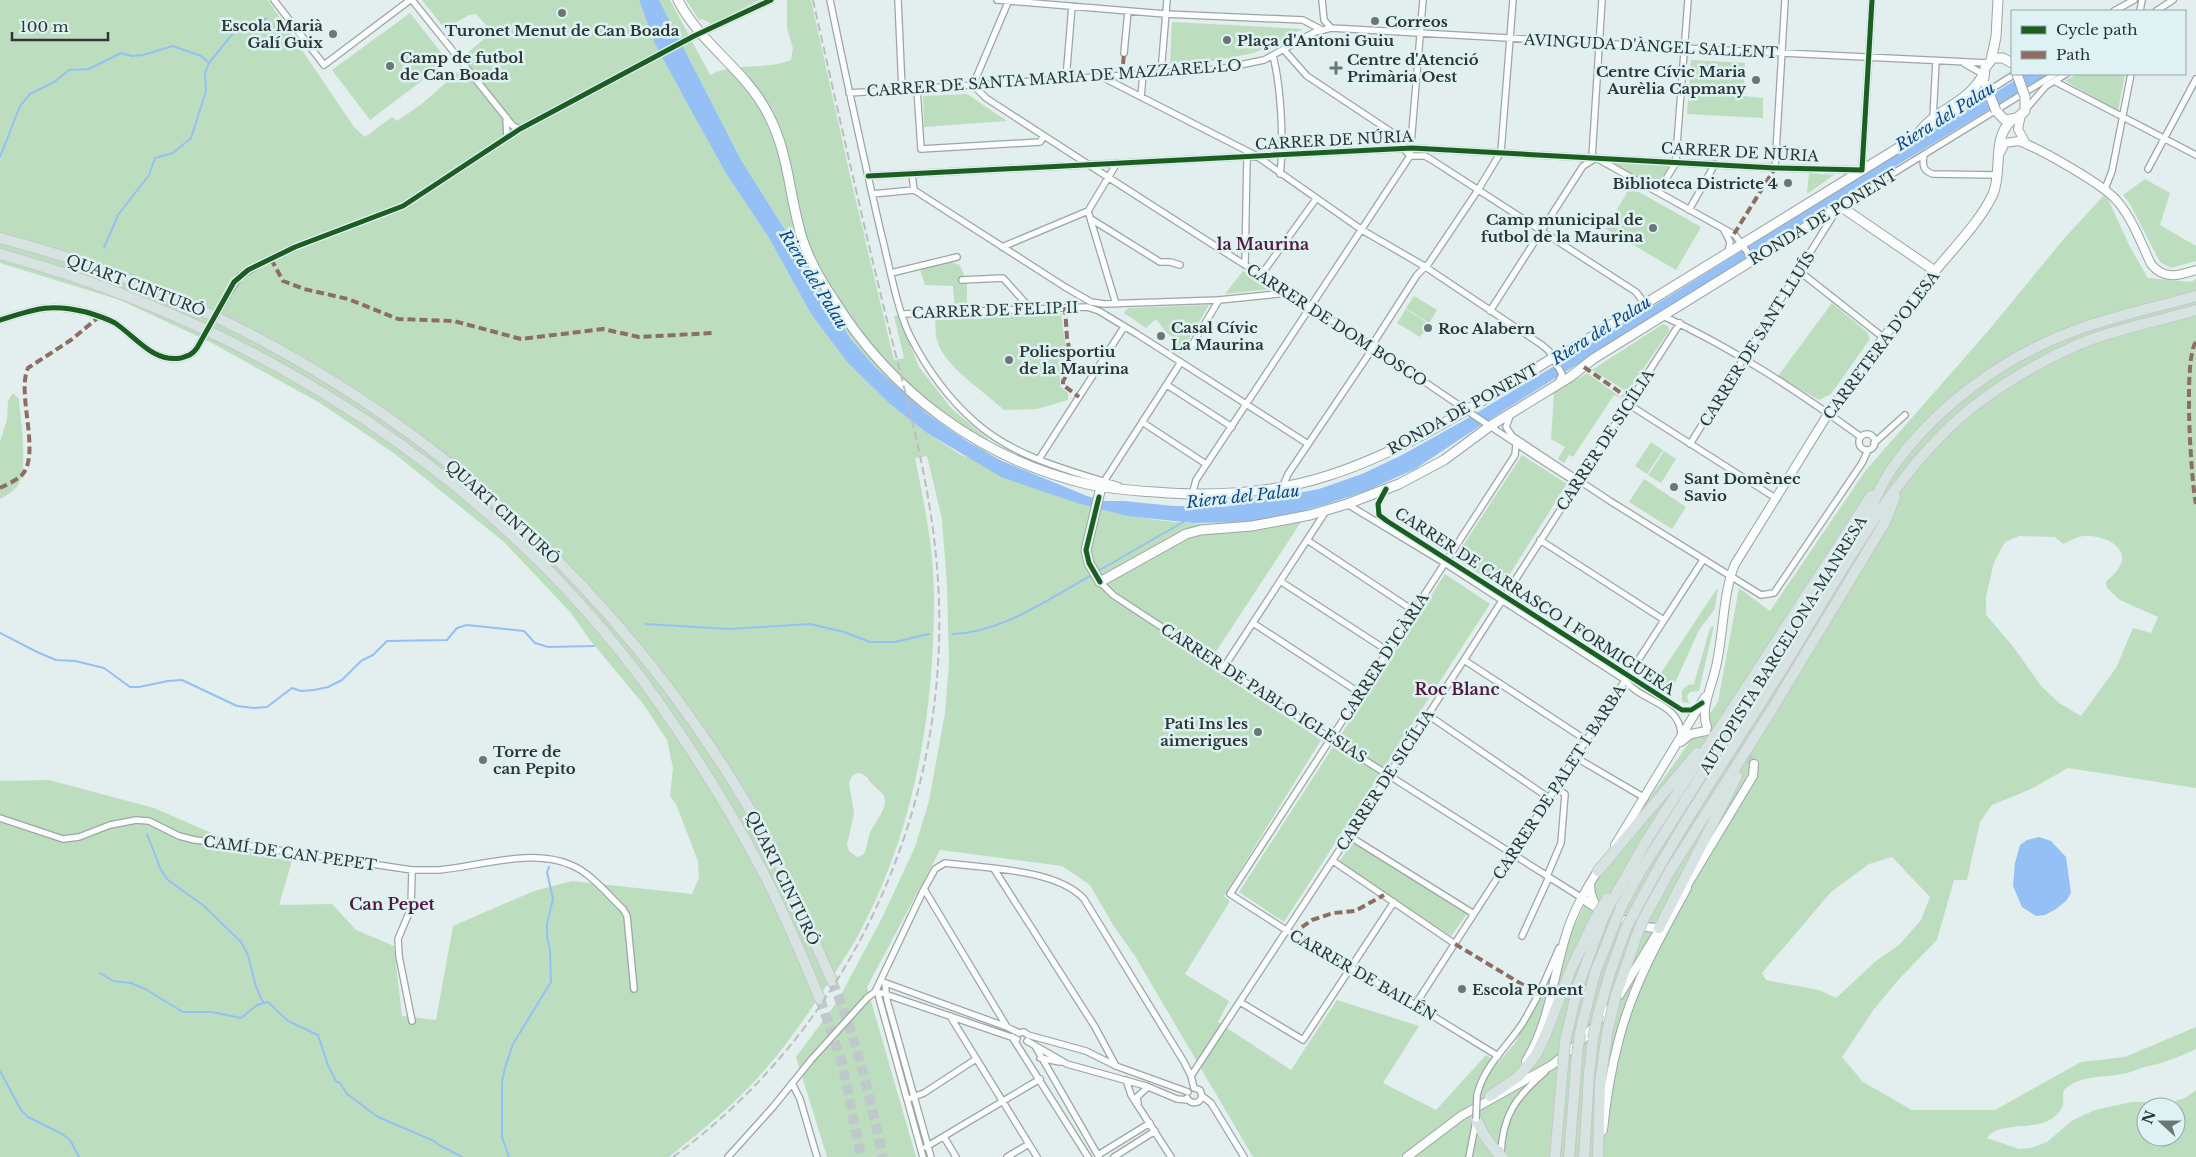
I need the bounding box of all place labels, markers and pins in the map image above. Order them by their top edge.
marker: Turonet Menut de Can Boada [556,7,568,19]
place label: Correos [1385,12,1448,31]
marker: Correos [1369,15,1381,27]
place label: Escola Marià Galí Guix [221,16,323,52]
place label: Turonet Menut de Can Boada [445,21,680,40]
marker: Escola Marià Galí Guix [327,28,339,40]
place label: Plaça d'Antoni Guiu [1237,31,1394,50]
marker: Plaça d'Antoni Guiu [1221,34,1233,46]
place label: Camp de futbol de Can Boada [400,48,524,84]
place label: Centre d'Atenció Primària Oest [1347,50,1479,86]
marker: Camp de futbol de Can Boada [384,60,396,72]
marker: Centre d'Atenció Primària Oest [1329,61,1343,75]
place label: Centre Cívic Maria Aurèlia Capmany [1596,62,1746,98]
marker: Centre Cívic Maria Aurèlia Capmany [1750,74,1762,86]
place label: Biblioteca Districte 4 [1613,174,1778,193]
marker: Biblioteca Districte 4 [1782,177,1794,189]
place label: Camp municipal de futbol de la Maurina [1481,210,1643,246]
marker: Camp municipal de futbol de la Maurina [1647,222,1659,234]
place label: Casal Cívic La Maurina [1171,318,1264,354]
place label: Roc Alabern [1438,319,1535,338]
marker: Roc Alabern [1422,322,1434,334]
marker: Casal Cívic La Maurina [1155,330,1167,342]
place label: Poliesportiu de la Maurina [1019,342,1129,378]
marker: Poliesportiu de la Maurina [1003,354,1015,366]
place label: Sant Domènec Savio [1684,469,1801,505]
marker: Sant Domènec Savio [1668,481,1680,493]
place label: Pati Ins les aimerigues [1160,714,1248,750]
marker: Pati Ins les aimerigues [1252,726,1264,738]
place label: Torre de can Pepito [493,742,576,778]
marker: Torre de can Pepito [477,754,489,766]
place label: Escola Ponent [1472,980,1584,999]
marker: Escola Ponent [1456,983,1468,995]

